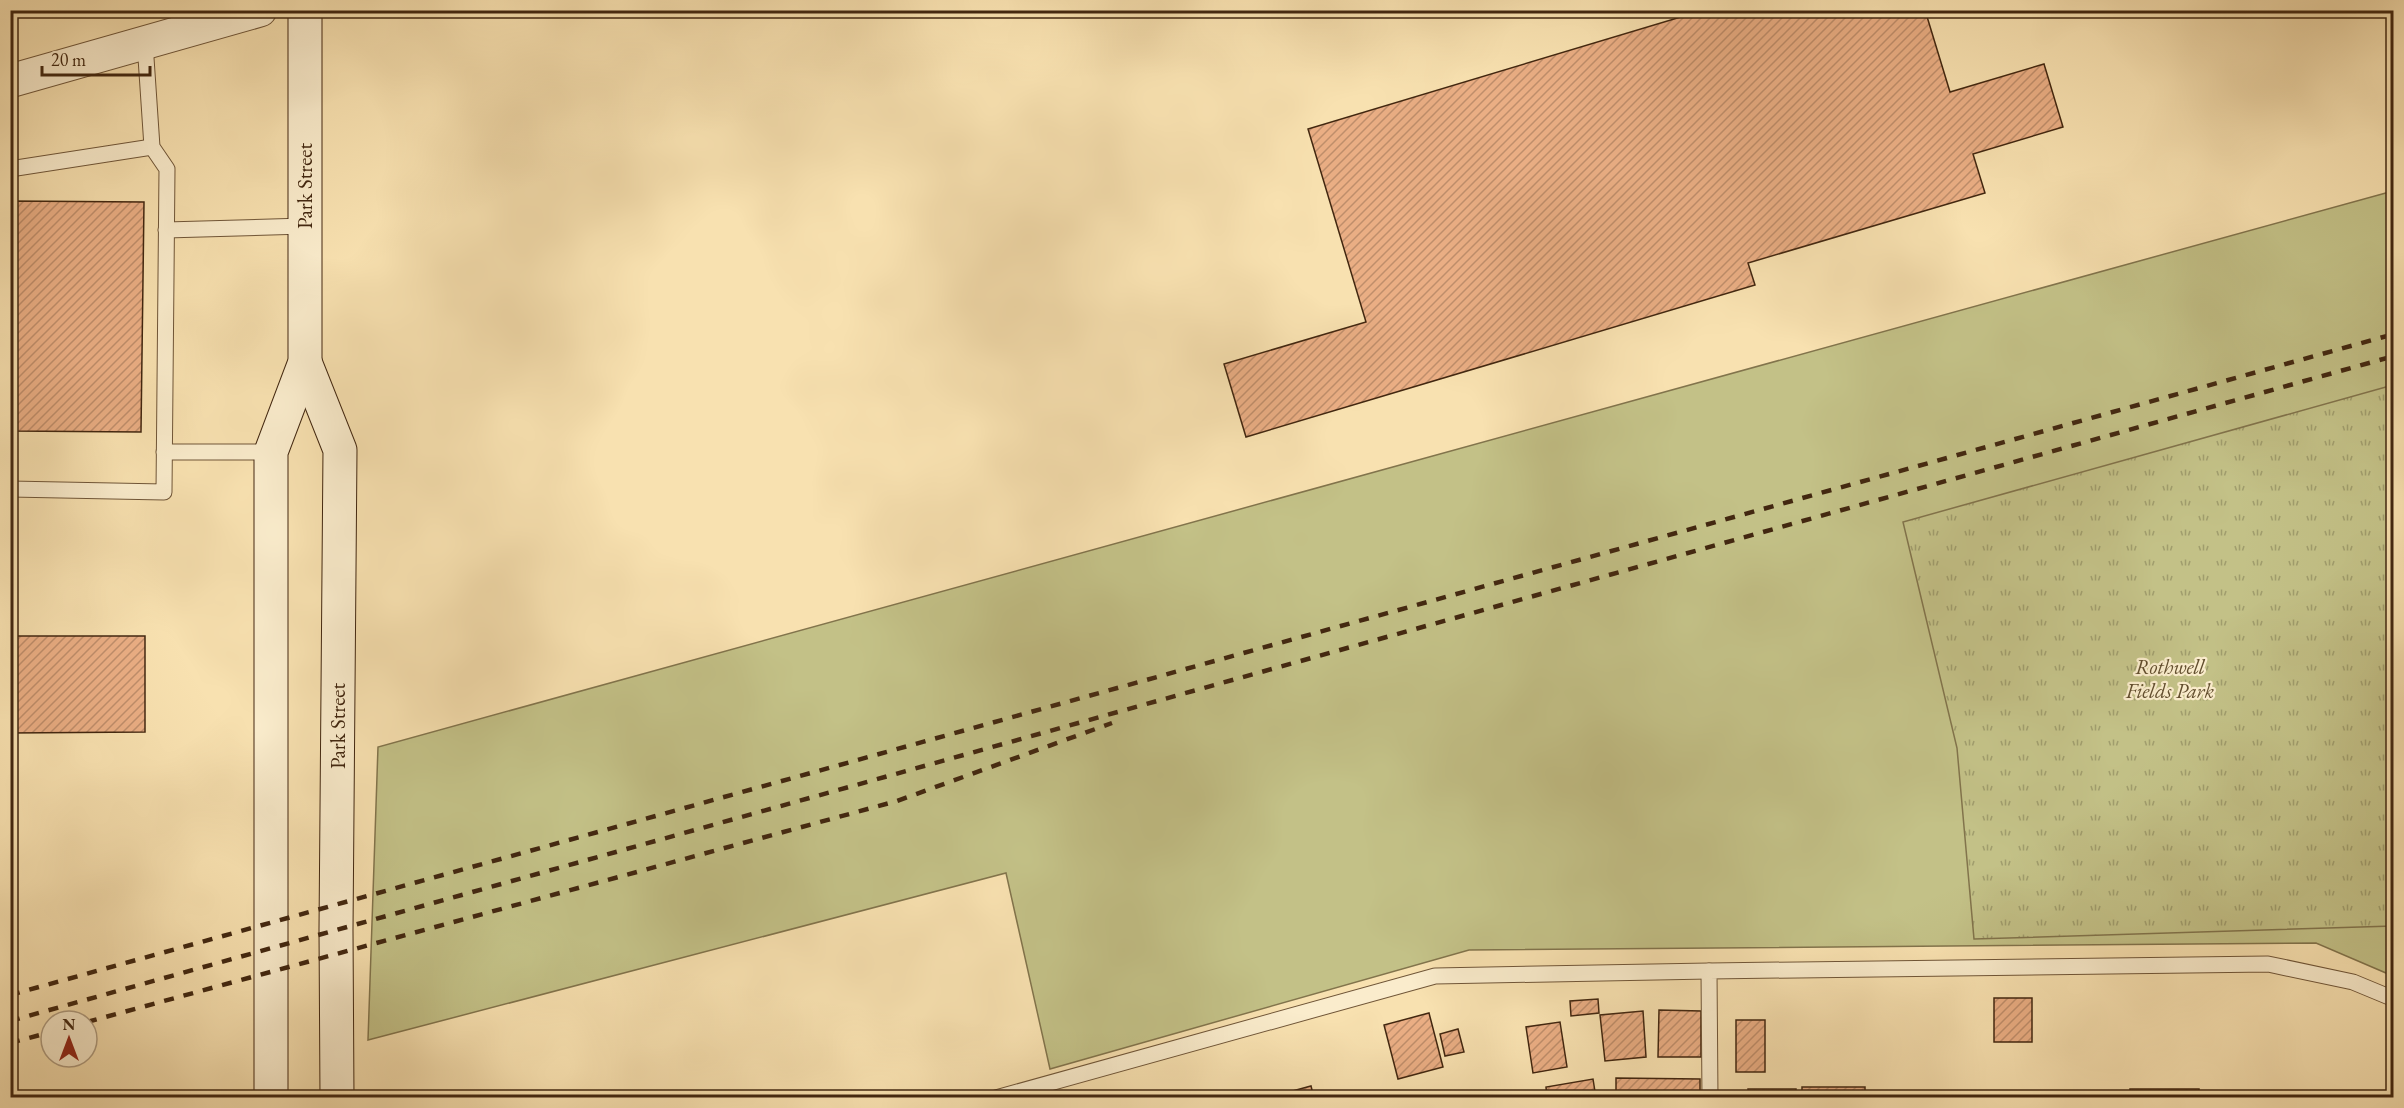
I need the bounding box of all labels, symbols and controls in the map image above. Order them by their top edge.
scale bar [42,39,150,77]
text: 20 m [51,48,86,71]
street label: Park Street [291,143,318,229]
park label: Rothwell Fields Park [2125,653,2215,704]
street label: Park Street [324,683,351,769]
north arrow [39,1009,99,1069]
text: N [63,1014,76,1035]

